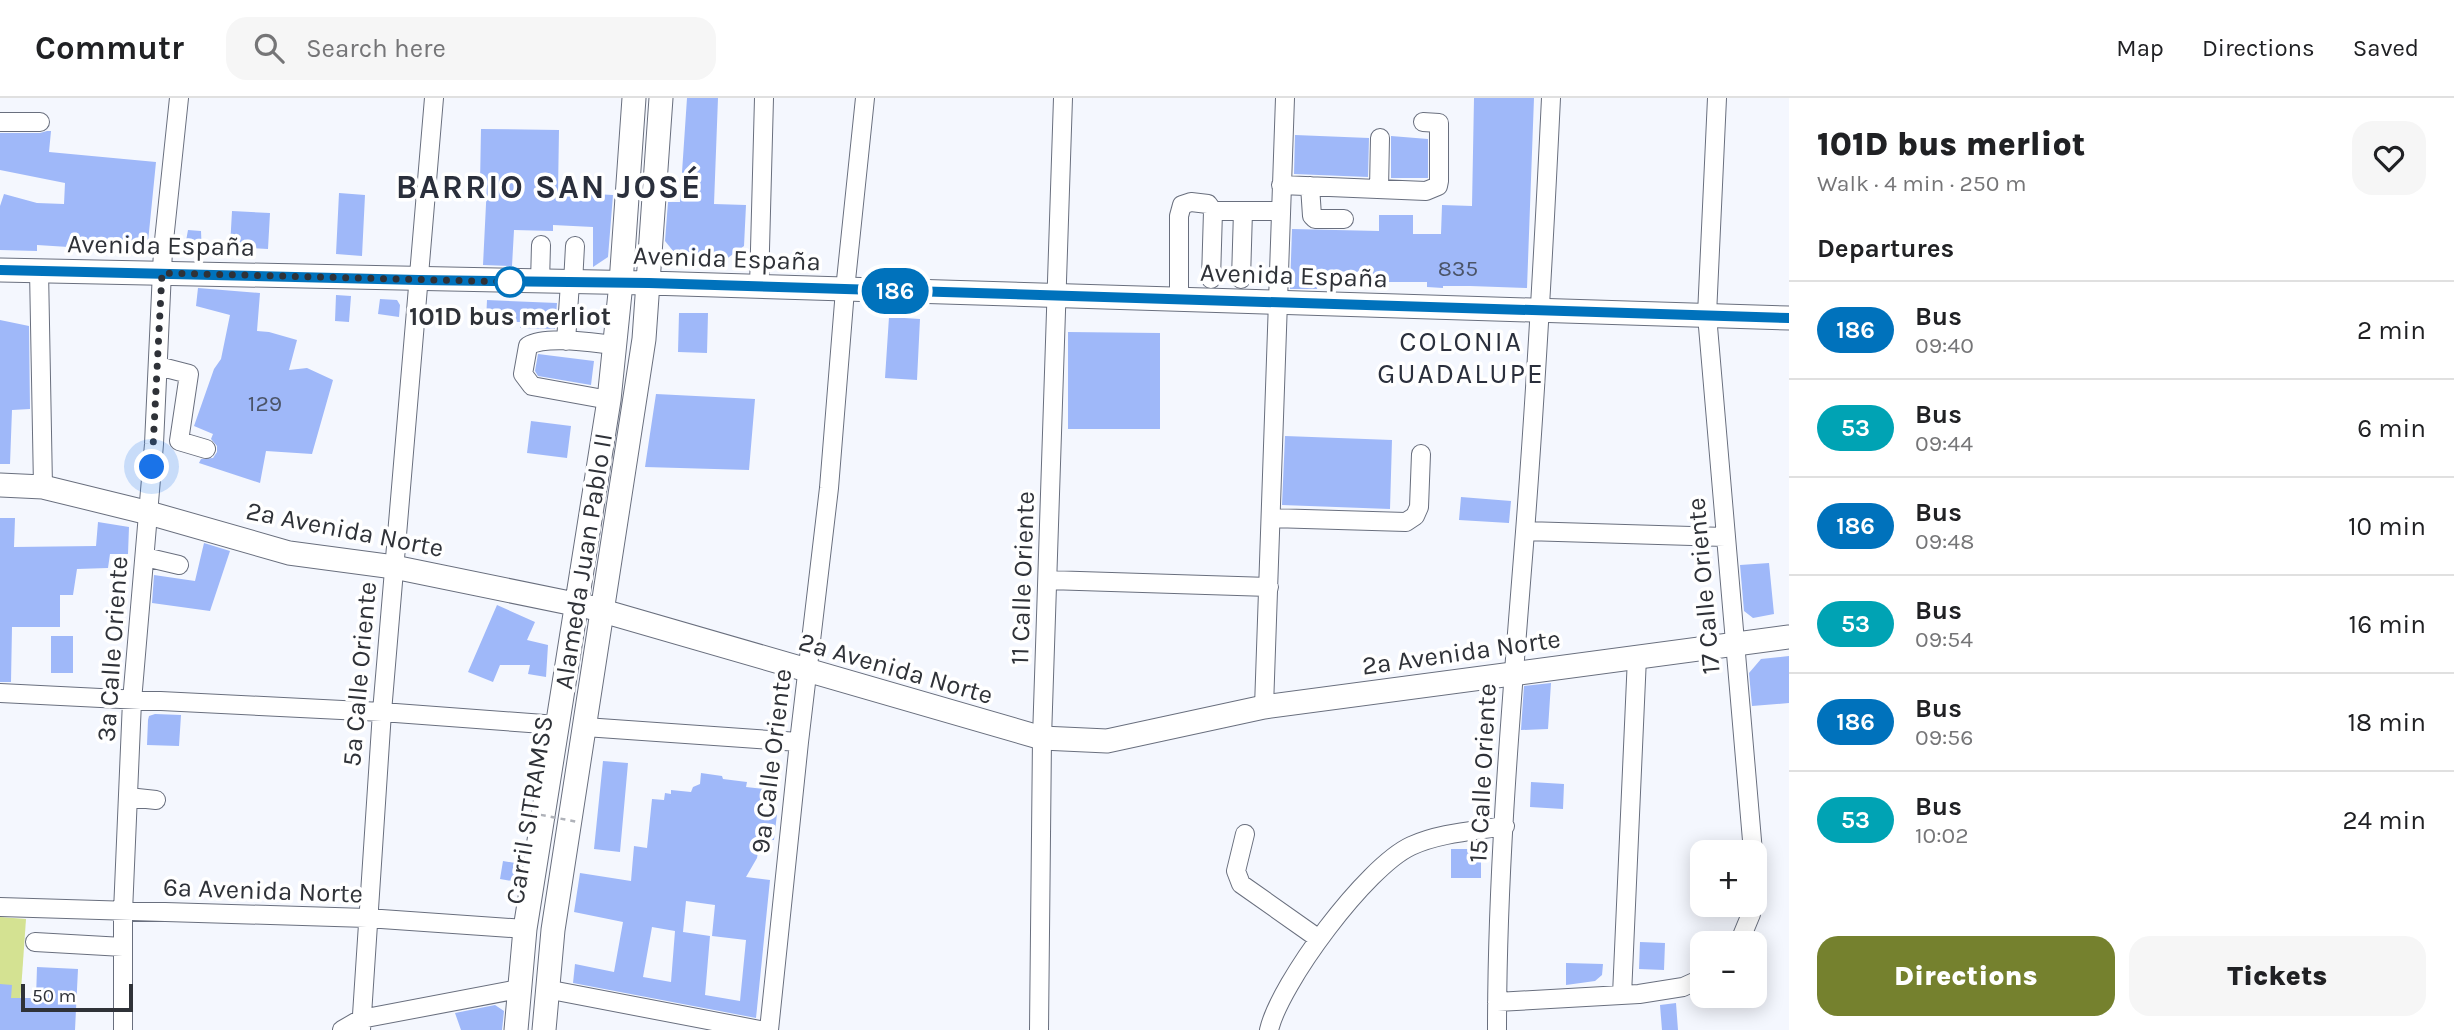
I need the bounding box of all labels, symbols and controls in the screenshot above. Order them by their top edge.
search box [226,17,716,80]
text: Commutr [35,29,184,67]
icon: search [250,29,288,67]
text: Search here [306,33,446,64]
text: Map [2116,34,2164,62]
text: Directions [2202,34,2315,62]
text: Saved [2353,34,2419,62]
button: heart [2352,121,2426,195]
text: 101D bus merliot [1817,125,2086,163]
district label: BARRIO SAN JOSÉ [396,165,702,206]
text: Walk · 4 min · 250 m [1817,170,2026,197]
street label: Avenida España [67,228,255,263]
text: Departures [1817,233,1954,264]
street label: Avenida España [633,240,821,277]
house number: 835 [1438,255,1478,282]
street label: Avenida España [1200,257,1388,294]
marker: 101D bus merliot [495,267,525,297]
line badge: 186 [855,268,935,314]
text: 186 [876,277,914,305]
place label: 101D bus merliot [409,301,611,332]
text: Bus [1915,301,1962,332]
text: 2 min [2357,315,2426,346]
text: 186 [1836,316,1875,344]
district label: COLONIA GUADALUPE [1377,325,1545,390]
text: 09:40 [1915,332,1974,359]
house number: 129 [248,390,282,417]
text: Bus [1915,399,1962,430]
text: 6 min [2357,413,2426,444]
text: 53 [1841,414,1870,442]
text: 09:44 [1915,430,1973,457]
street label: Alameda Juan Pablo II [548,431,619,691]
your location [134,449,169,484]
street label: 11 Calle Oriente [1004,491,1041,665]
street label: 2a Avenida Norte [244,495,446,564]
street label: 17 Calle Oriente [1680,496,1727,676]
text: Bus [1915,497,1962,528]
text: 10 min [2348,511,2426,542]
text: 186 [1836,512,1875,540]
text: 09:48 [1915,528,1974,555]
street label: 3a Calle Oriente [91,555,134,743]
street label: 5a Calle Oriente [336,580,383,768]
text: Bus [1915,595,1962,626]
text: 16 min [2349,609,2426,640]
text: 53 [1841,610,1870,638]
street label: 2a Avenida Norte [1360,623,1562,682]
street label: 2a Avenida Norte [795,626,996,711]
text: 09:54 [1915,626,1973,653]
street label: 9a Calle Oriente [745,667,798,855]
street label: 15 Calle Oriente [1462,682,1503,864]
text: Bus [1915,693,1962,724]
text: 18 min [2347,707,2426,738]
text: 186 [1836,708,1875,736]
street label: Carril SITRAMSS [499,714,560,907]
text: 09:56 [1915,724,1973,751]
text: Bus [1915,791,1962,822]
text: 24 min [2342,805,2426,836]
text: 53 [1841,806,1870,834]
text: 10:02 [1915,822,1969,849]
map controls [1690,840,1767,1008]
button: + [1690,840,1767,917]
street label: 6a Avenida Norte [162,872,363,909]
button: − [1690,931,1767,1008]
button: Directions [1817,936,2115,1016]
button: Tickets [2129,936,2426,1016]
scale bar [21,981,133,1013]
text: 50 m [32,985,76,1007]

